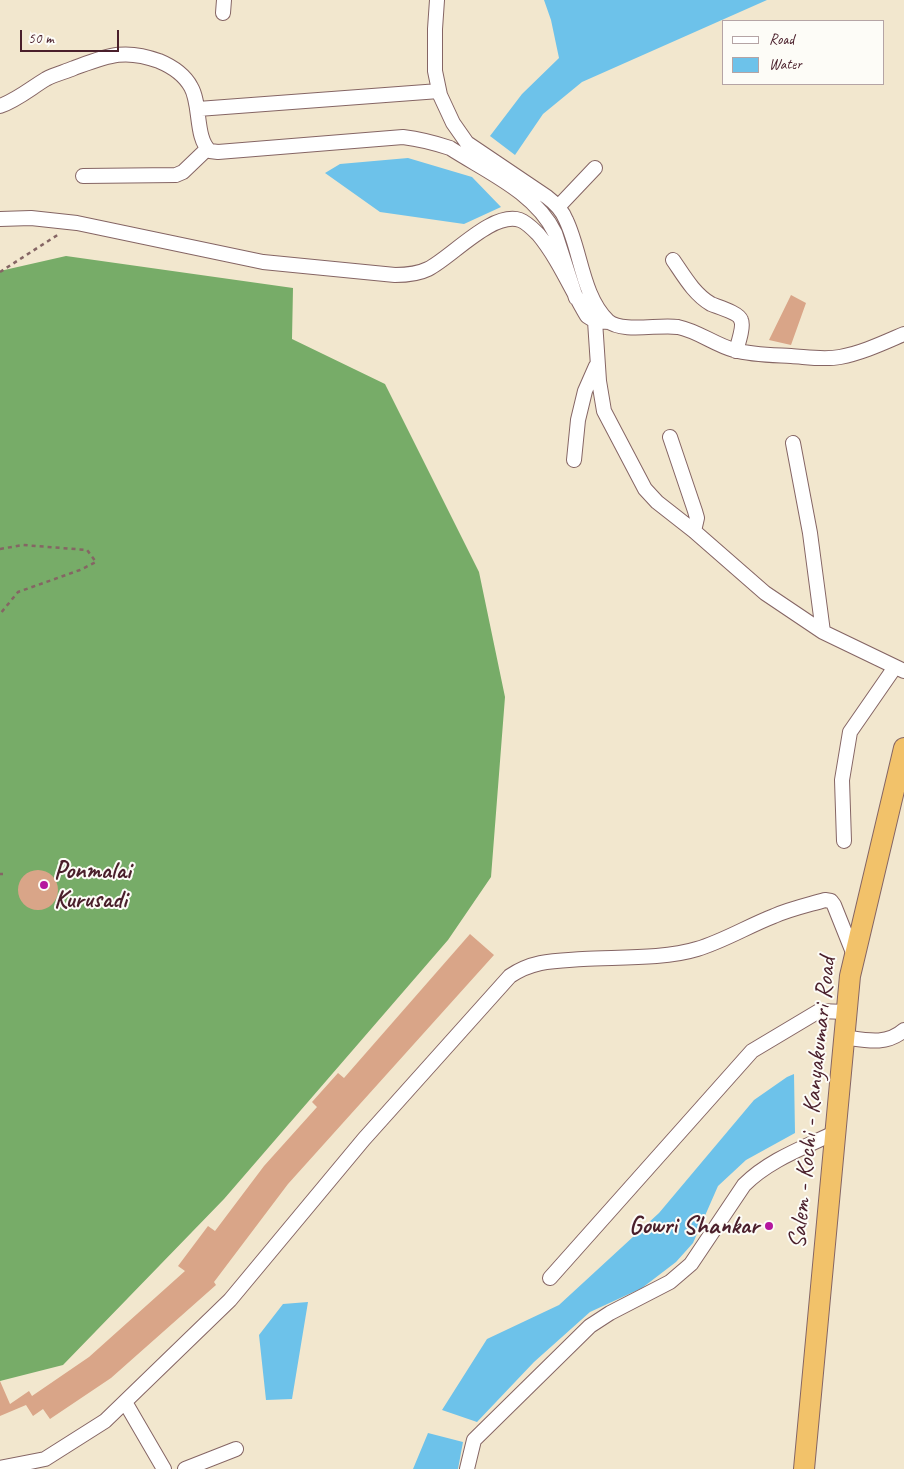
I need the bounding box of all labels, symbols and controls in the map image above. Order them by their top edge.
scale bar [22,20,121,52]
legend [722,20,884,85]
text: 50 m [28,29,54,48]
text: Road [769,30,794,49]
text: Water [769,55,802,74]
place label: Ponmalai Kurusadi [54,856,131,915]
marker: Ponmalai Kurusadi [38,879,50,891]
street label: Salem - Kochi - Kanyakumari Road [783,956,843,1250]
place label: Gowri Shankar [629,1211,759,1241]
marker: Gowri Shankar [763,1220,775,1232]

